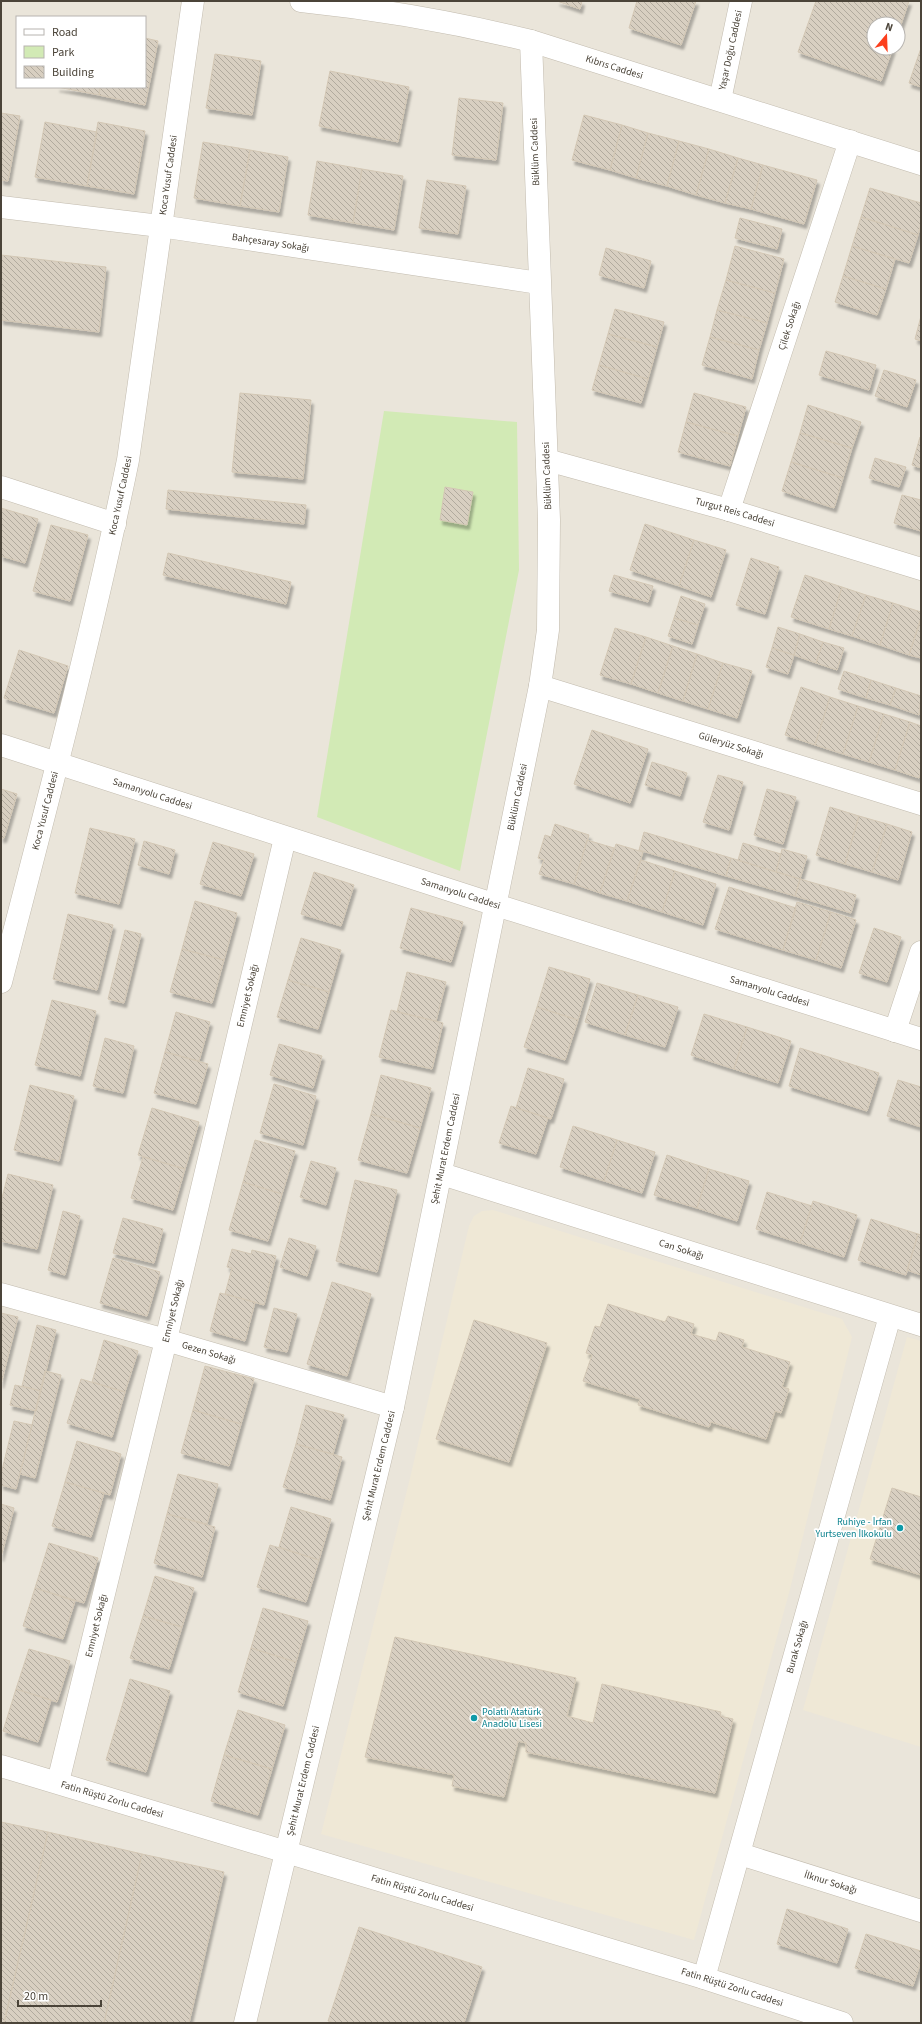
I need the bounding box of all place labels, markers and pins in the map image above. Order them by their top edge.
place label: Ruhiye - İrfan Yurtseven İlkokulu [815,1515,892,1541]
marker: Ruhiye - İrfan Yurtseven İlkokulu [895,1523,905,1533]
place label: Polatlı Atatürk Anadolu Lisesi [482,1705,542,1731]
marker: Polatlı Atatürk Anadolu Lisesi [469,1713,479,1723]

